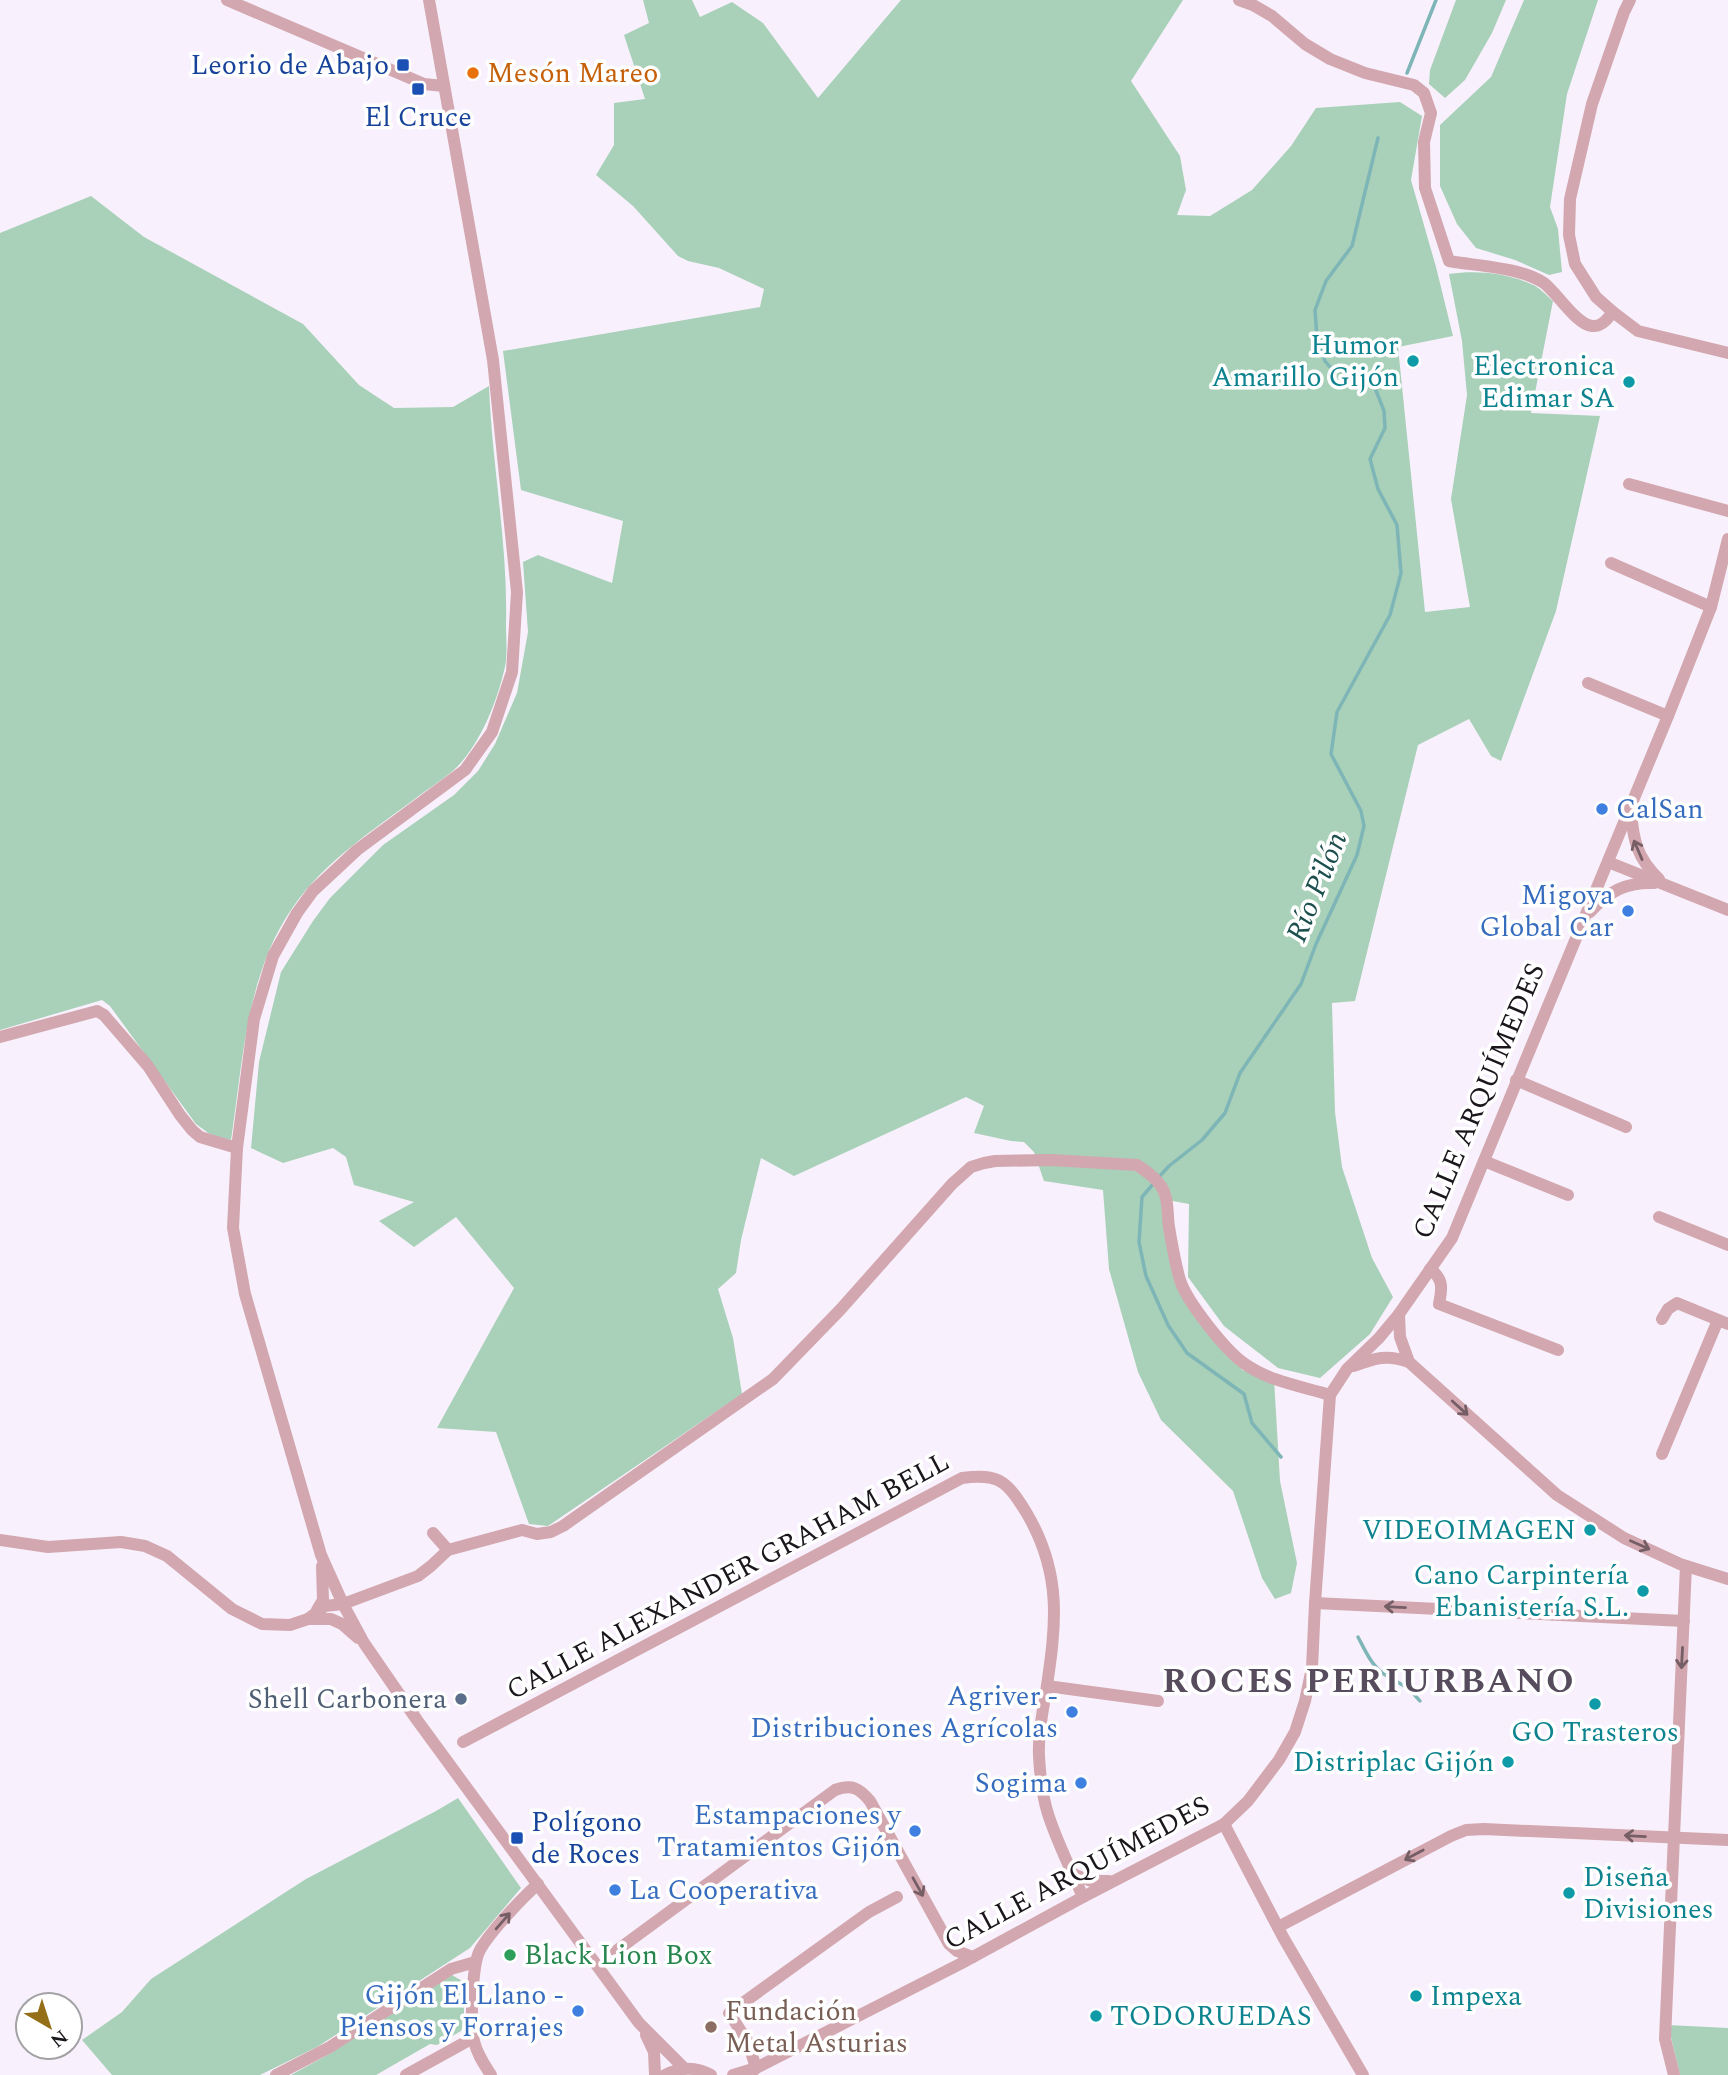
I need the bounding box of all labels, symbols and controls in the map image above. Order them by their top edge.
place label: Leorio de Abajo [191,44,389,87]
place label: Mesón Mareo [487,52,658,95]
marker: Leorio de Abajo [395,57,411,73]
marker: Mesón Mareo [465,65,481,81]
marker: El Cruce [410,81,426,97]
place label: El Cruce [364,96,472,139]
place label: Humor Amarillo Gijón [1211,324,1399,399]
place label: Electronica Edimar SA [1473,345,1615,420]
marker: Humor Amarillo Gijón [1405,353,1421,369]
marker: Electronica Edimar SA [1621,374,1637,390]
place label: CalSan [1616,788,1704,831]
marker: CalSan [1594,801,1610,817]
water label: Río Pilón [1274,825,1360,949]
one-way arrow [1631,839,1644,861]
place label: Migoya Global Car [1480,874,1614,949]
marker: Migoya Global Car [1620,903,1636,919]
street label: CALLE ARQUÍMEDES [1401,956,1557,1246]
one-way arrow [1450,1400,1468,1416]
street label: CALLE ALEXANDER GRAHAM BELL [499,1440,957,1712]
place label: VIDEOIMAGEN [1362,1509,1576,1552]
marker: VIDEOIMAGEN [1582,1522,1598,1538]
one-way arrow [1629,1539,1650,1552]
place label: Cano Carpintería Ebanistería S.L. [1413,1554,1629,1629]
marker: Cano Carpintería Ebanistería S.L. [1635,1583,1651,1599]
one-way arrow [1384,1600,1407,1613]
one-way arrow [1675,1647,1688,1670]
district label: ROCES PERIURBANO [1162,1655,1576,1708]
place label: Agriver - Distribuciones Agrícolas [750,1675,1058,1750]
place label: Shell Carbonera [248,1678,447,1721]
marker: Shell Carbonera [453,1691,469,1707]
marker: GO Trasteros [1587,1696,1603,1712]
marker: Agriver - Distribuciones Agrícolas [1064,1704,1080,1720]
place label: GO Trasteros [1511,1711,1679,1754]
place label: Distriplac Gijón [1293,1741,1494,1784]
marker: Distriplac Gijón [1500,1754,1516,1770]
place label: Sogima [975,1762,1067,1805]
marker: Sogima [1073,1775,1089,1791]
street label: CALLE ARQUÍMEDES [936,1784,1218,1962]
place label: Estampaciones y Tratamientos Gijón [657,1794,903,1869]
place label: Polígono de Roces [531,1801,642,1876]
marker: Estampaciones y Tratamientos Gijón [907,1823,923,1839]
marker: Polígono de Roces [509,1830,525,1846]
one-way arrow [1624,1830,1647,1843]
one-way arrow [1404,1849,1425,1863]
place label: Diseña Divisiones [1583,1856,1714,1931]
place label: La Cooperativa [629,1869,819,1912]
one-way arrow [912,1876,925,1897]
marker: La Cooperativa [607,1882,623,1898]
marker: Diseña Divisiones [1561,1885,1577,1901]
one-way arrow [495,1912,511,1930]
place label: Black Lion Box [524,1934,713,1977]
marker: Black Lion Box [502,1947,518,1963]
place label: Gijón El Llano - Piensos y Forrajes [339,1974,564,2049]
place label: Impexa [1430,1975,1522,2018]
marker: Impexa [1408,1988,1424,2004]
place label: Fundación Metal Asturias [725,1990,908,2065]
north arrow [14,1991,84,2061]
place label: TODORUEDAS [1110,1995,1312,2038]
marker: Gijón El Llano - Piensos y Forrajes [570,2003,586,2019]
marker: TODORUEDAS [1088,2008,1104,2024]
marker: Fundación Metal Asturias [703,2019,719,2035]
text: N [44,2022,74,2054]

